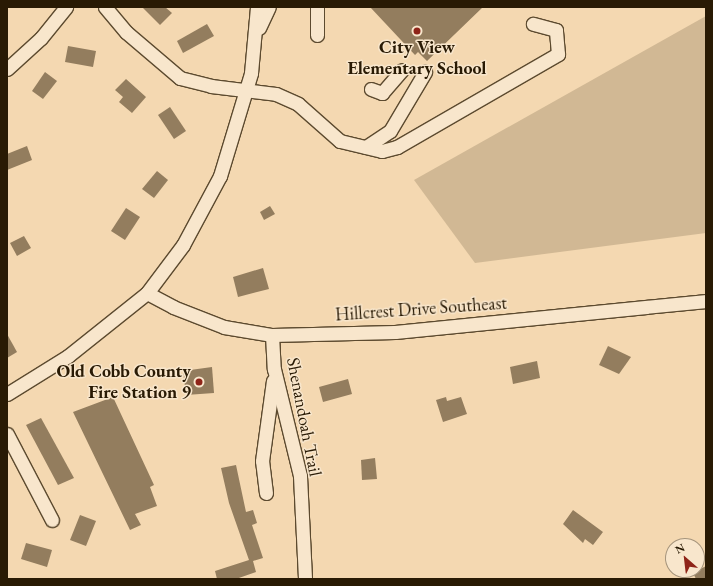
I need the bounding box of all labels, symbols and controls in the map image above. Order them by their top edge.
marker: City View Elementary School [412,26,422,36]
place label: City View Elementary School [347,37,487,80]
street label: Hillcrest Drive Southeast [334,292,508,326]
street label: Shenandoah Trail [282,356,326,478]
place label: Old Cobb County Fire Station 9 [57,361,191,404]
marker: Old Cobb County Fire Station 9 [194,377,204,387]
north arrow [665,538,705,578]
text: N [673,540,687,557]

